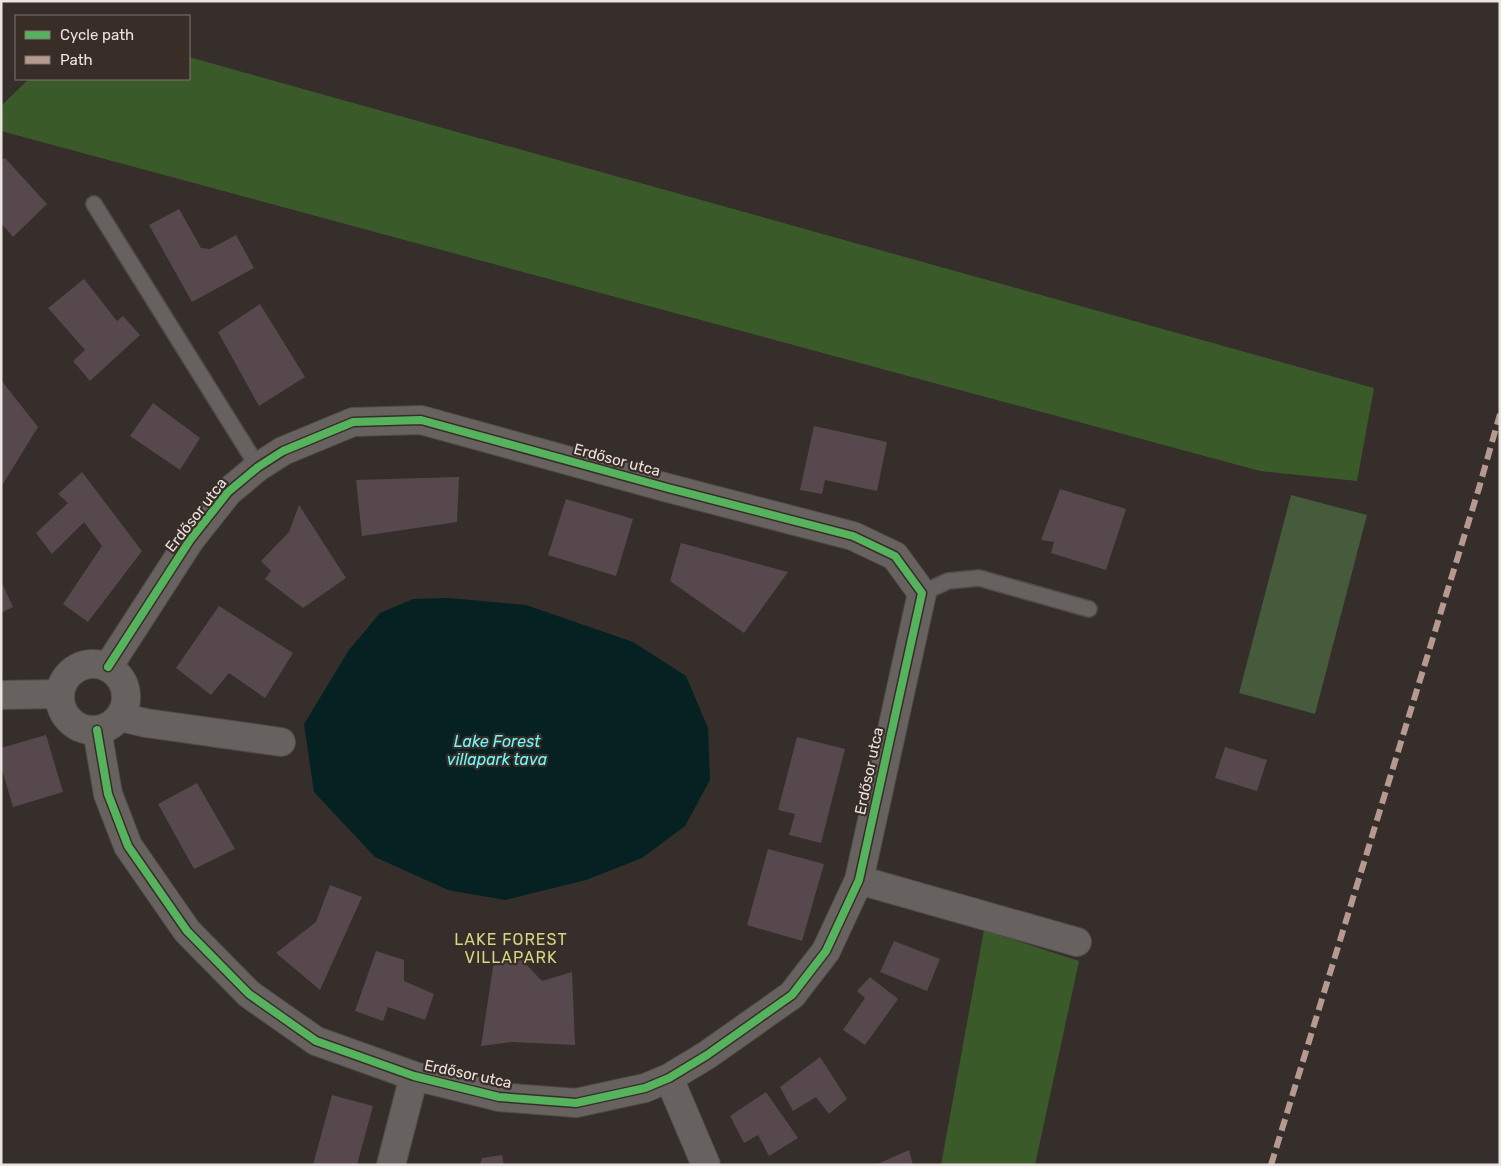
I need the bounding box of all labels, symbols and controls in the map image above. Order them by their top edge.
legend [15,15,190,80]
text: Cycle path [60,26,134,44]
text: Path [60,51,93,69]
street label: Erdősor utca [572,440,662,480]
street label: Erdősor utca [162,474,230,556]
street label: Erdősor utca [851,726,887,816]
water label: Lake Forest villapark tava [447,732,547,769]
district label: LAKE FOREST VILLAPARK [454,930,568,967]
street label: Erdősor utca [423,1056,513,1092]

